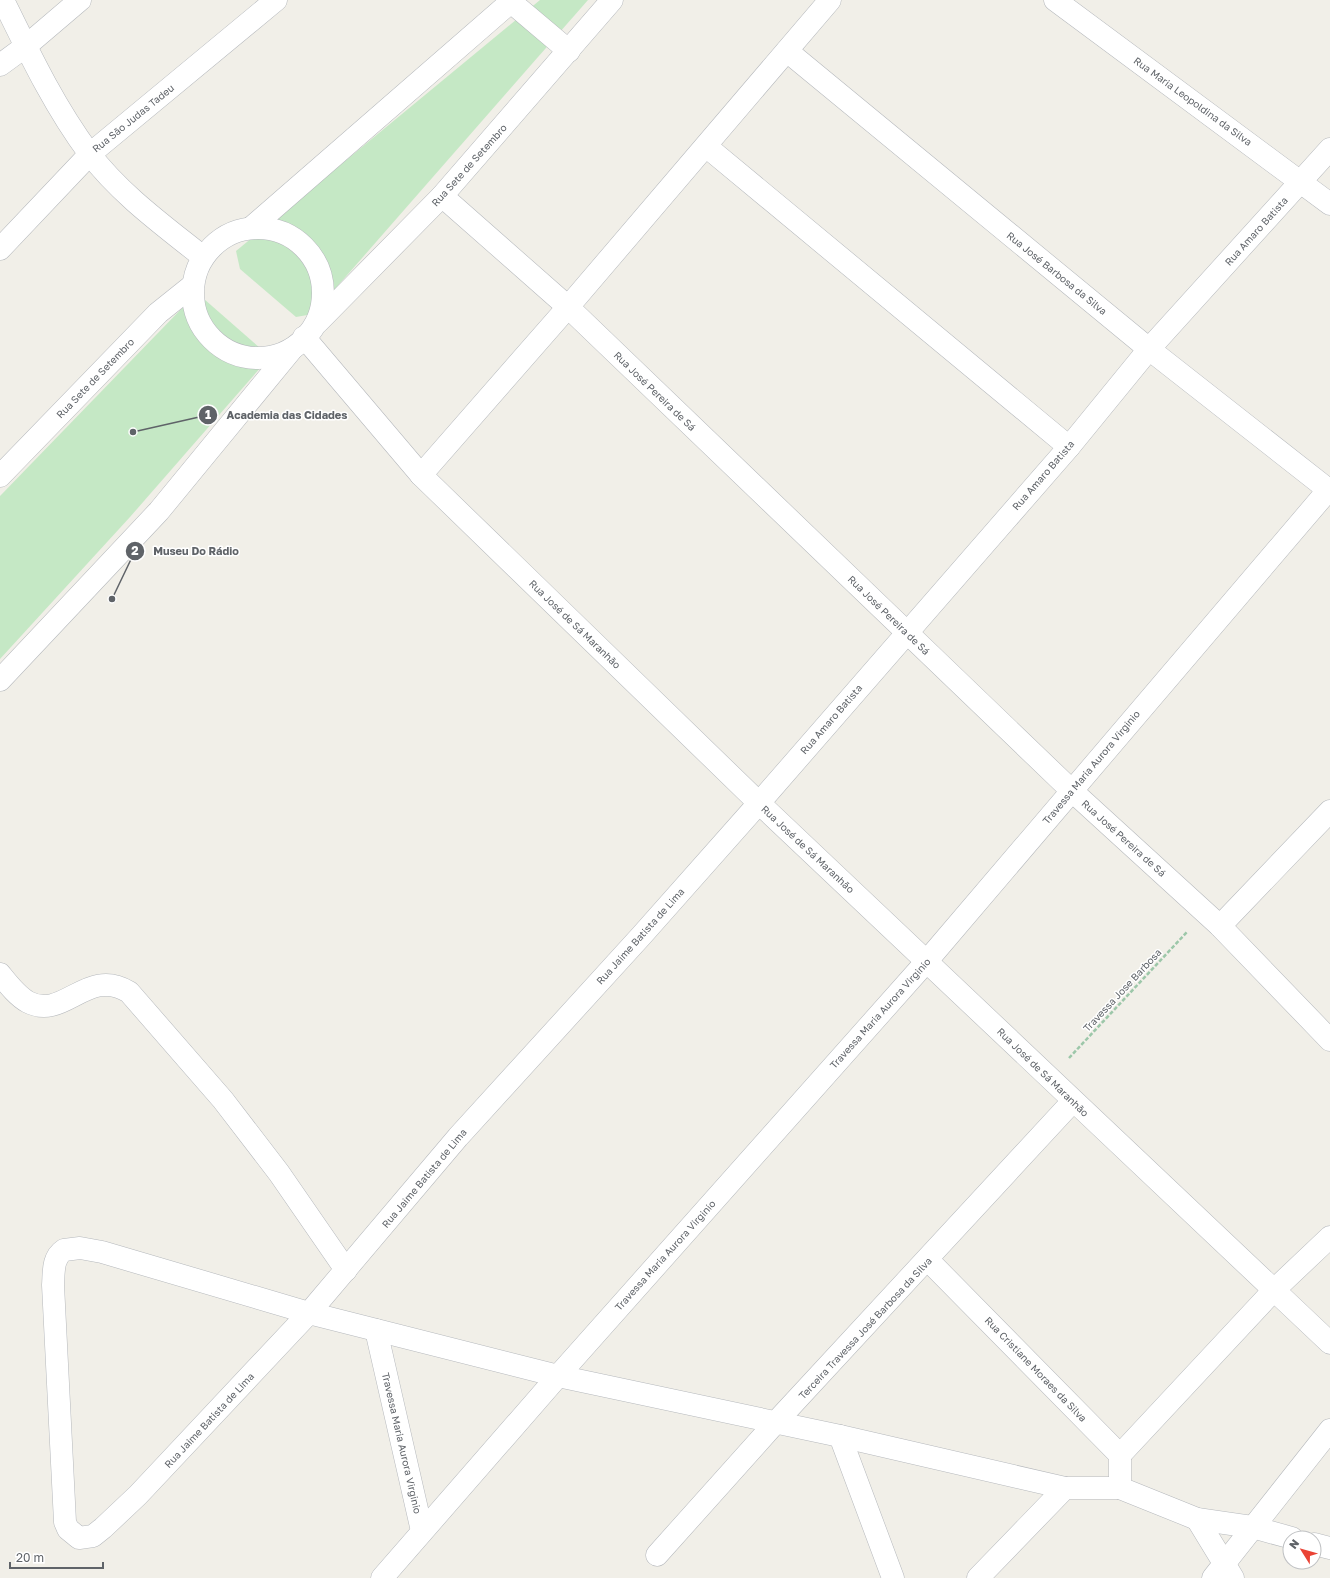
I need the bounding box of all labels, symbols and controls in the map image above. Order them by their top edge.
street label: Rua Maria Leopoldina da Silva [1132,54,1254,148]
street label: Rua São Judas Tadeu [90,81,176,155]
street label: Rua Sete de Setembro [429,121,509,209]
street label: Rua Amaro Batista [1222,194,1290,268]
street label: Rua José Barbosa da Silva [1005,229,1109,317]
street label: Rua Sete de Setembro [54,336,136,420]
street label: Rua José Pereira de Sá [612,349,698,433]
callout: Academia das Cidades [198,404,355,427]
text: 1 [205,407,211,422]
text: Academia das Cidades [227,408,347,421]
street label: Rua Amaro Batista [1010,438,1076,512]
callout: Museu Do Rádio [125,540,246,563]
text: 2 [131,543,139,558]
text: Museu Do Rádio [153,544,239,557]
street label: Rua José Pereira de Sá [846,573,932,657]
street label: Rua José de Sá Maranhão [527,577,623,671]
street label: Rua Amaro Batista [798,682,864,756]
street label: Travessa Maria Aurora Virginio [1040,708,1142,826]
street label: Rua José Pereira de Sá [1080,797,1168,879]
street label: Rua José de Sá Maranhão [759,803,857,895]
street label: Rua Jaime Batista de Lima [594,885,686,987]
street label: Travessa Jose Barbosa [1080,946,1164,1034]
street label: Travessa Maria Aurora Virginio [827,955,933,1071]
street label: Rua José de Sá Maranhão [995,1025,1091,1119]
street label: Rua Jaime Batista de Lima [379,1126,469,1230]
street label: Travessa Maria Aurora Virginio [612,1197,718,1313]
street label: Terceira Travessa José Barbosa da Silva [796,1255,934,1401]
street label: Rua Cristiane Moraes da Silva [983,1314,1089,1424]
street label: Rua Jaime Batista de Lima [162,1370,256,1470]
street label: Travessa Maria Aurora Virginio [380,1371,424,1515]
north arrow [1282,1530,1322,1570]
text: N [1286,1536,1301,1551]
scale bar [10,1544,103,1570]
text: 20 m [16,1550,44,1565]

